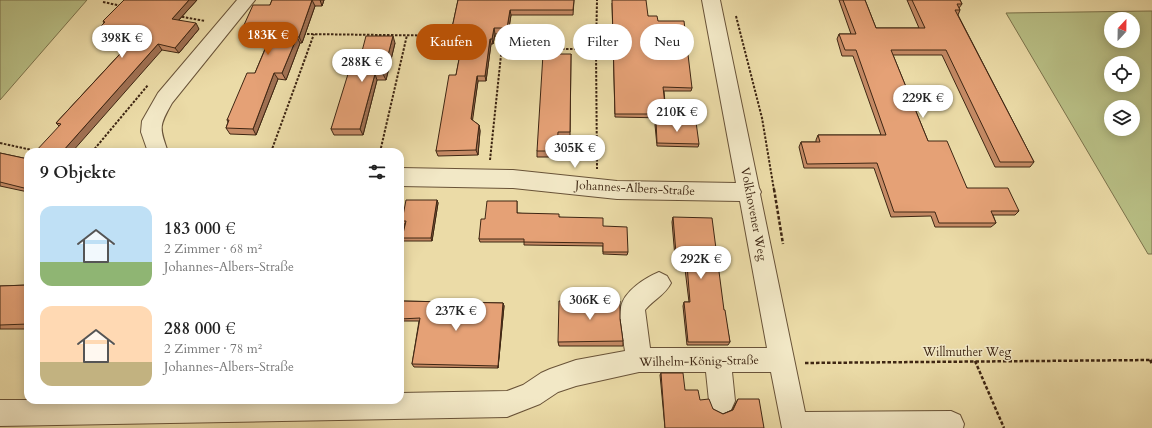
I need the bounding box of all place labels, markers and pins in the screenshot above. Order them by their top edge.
pin: 183K € [235,22,301,56]
pin: 398K € [89,25,155,59]
pin: 288K € [329,49,395,83]
pin: 229K € [890,85,956,119]
pin: 210K € [644,99,710,133]
pin: 305K € [542,135,608,169]
pin: 292K € [668,246,734,280]
pin: 306K € [557,287,623,321]
pin: 237K € [423,298,489,332]

